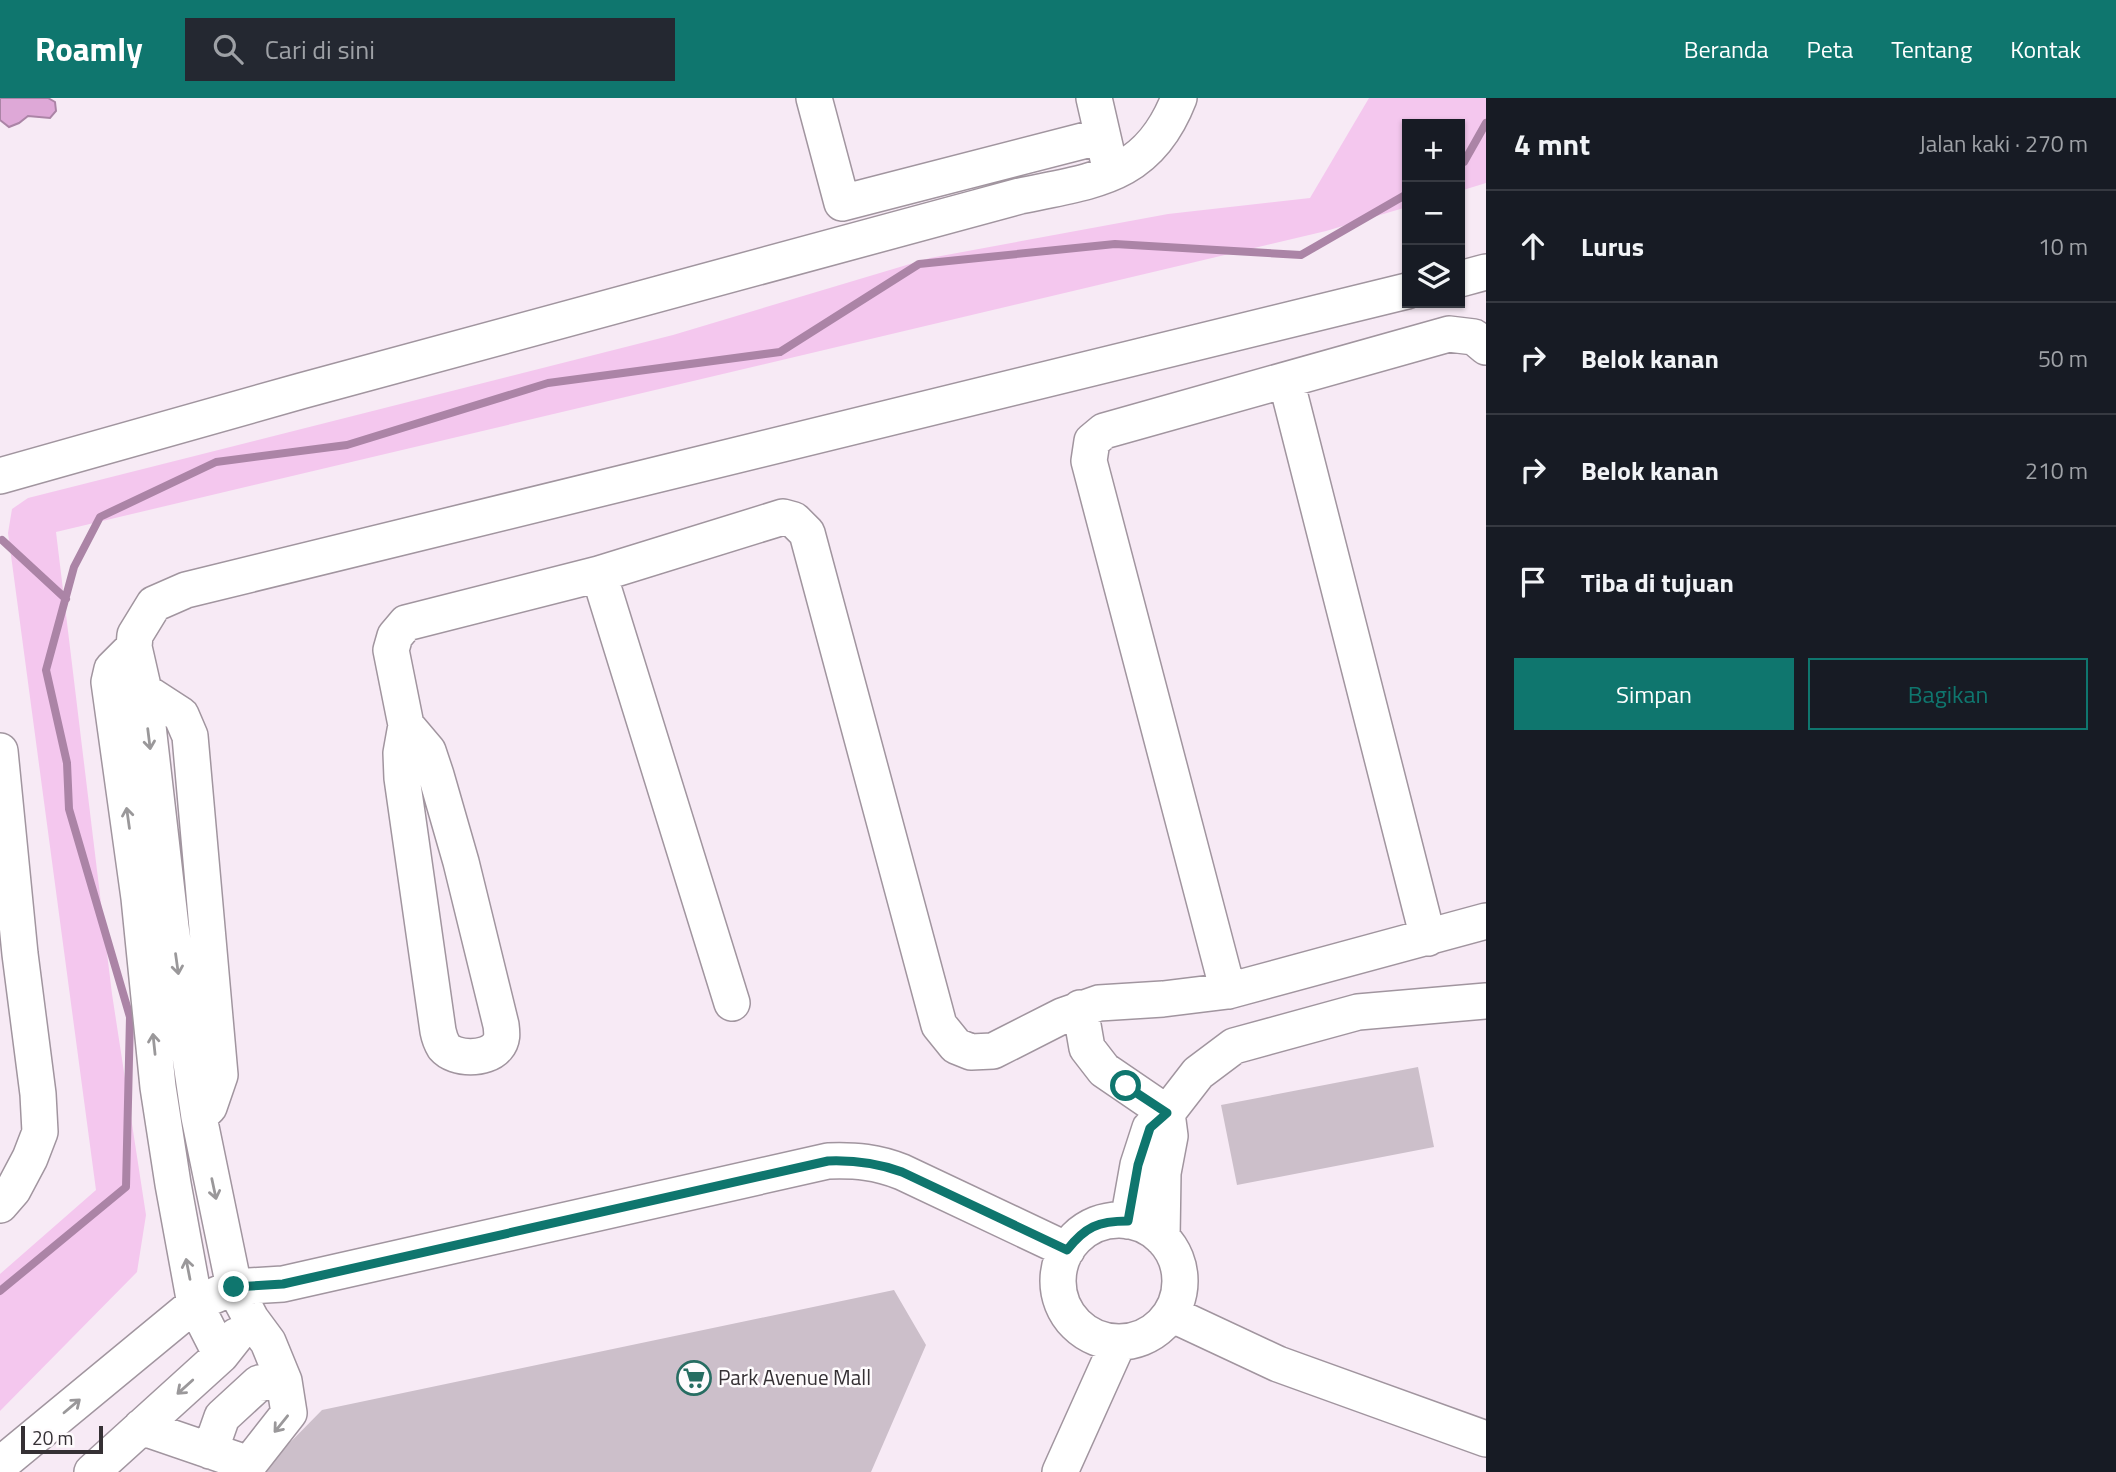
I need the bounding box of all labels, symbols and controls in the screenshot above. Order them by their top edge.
search box [185,18,675,81]
text: Roamly [35,24,143,74]
icon: search [209,30,247,68]
text: Cari di sini [265,30,375,69]
text: Beranda [1684,31,1769,67]
text: Peta [1807,31,1853,67]
text: Tentang [1891,31,1972,67]
text: Kontak [2010,31,2081,67]
map controls [1402,119,1465,308]
button: + [1402,119,1465,182]
text: 4 mnt [1514,121,1590,167]
text: Jalan kaki · 270 m [1919,126,2088,161]
button: − [1402,182,1465,245]
icon: ahead [1514,227,1552,265]
text: Lurus [1581,227,1644,266]
text: 10 m [2038,229,2088,264]
button: layers [1402,245,1465,308]
icon: right [1514,339,1552,377]
text: Belok kanan [1581,339,1719,378]
text: 50 m [2038,341,2088,376]
icon: right [1514,451,1552,489]
text: Belok kanan [1581,451,1719,490]
text: 210 m [2025,453,2088,488]
icon: arrive [1514,563,1552,601]
text: Tiba di tujuan [1581,563,1734,602]
button: Simpan [1514,658,1794,730]
button: Bagikan [1808,658,2088,730]
one-way arrow [143,727,156,749]
one-way arrow [121,807,134,830]
one-way arrow [170,952,183,975]
one-way arrow [147,1033,160,1056]
route start [1110,1070,1141,1101]
one-way arrow [208,1177,221,1200]
one-way arrow [181,1258,194,1281]
route end [218,1271,249,1302]
supermarket icon: Park Avenue Mall [675,1359,713,1397]
place label: Park Avenue Mall [718,1361,871,1393]
one-way arrow [176,1379,194,1395]
one-way arrow [62,1398,80,1414]
one-way arrow [273,1414,288,1432]
scale bar [21,1423,103,1455]
text: 20 m [32,1423,73,1452]

